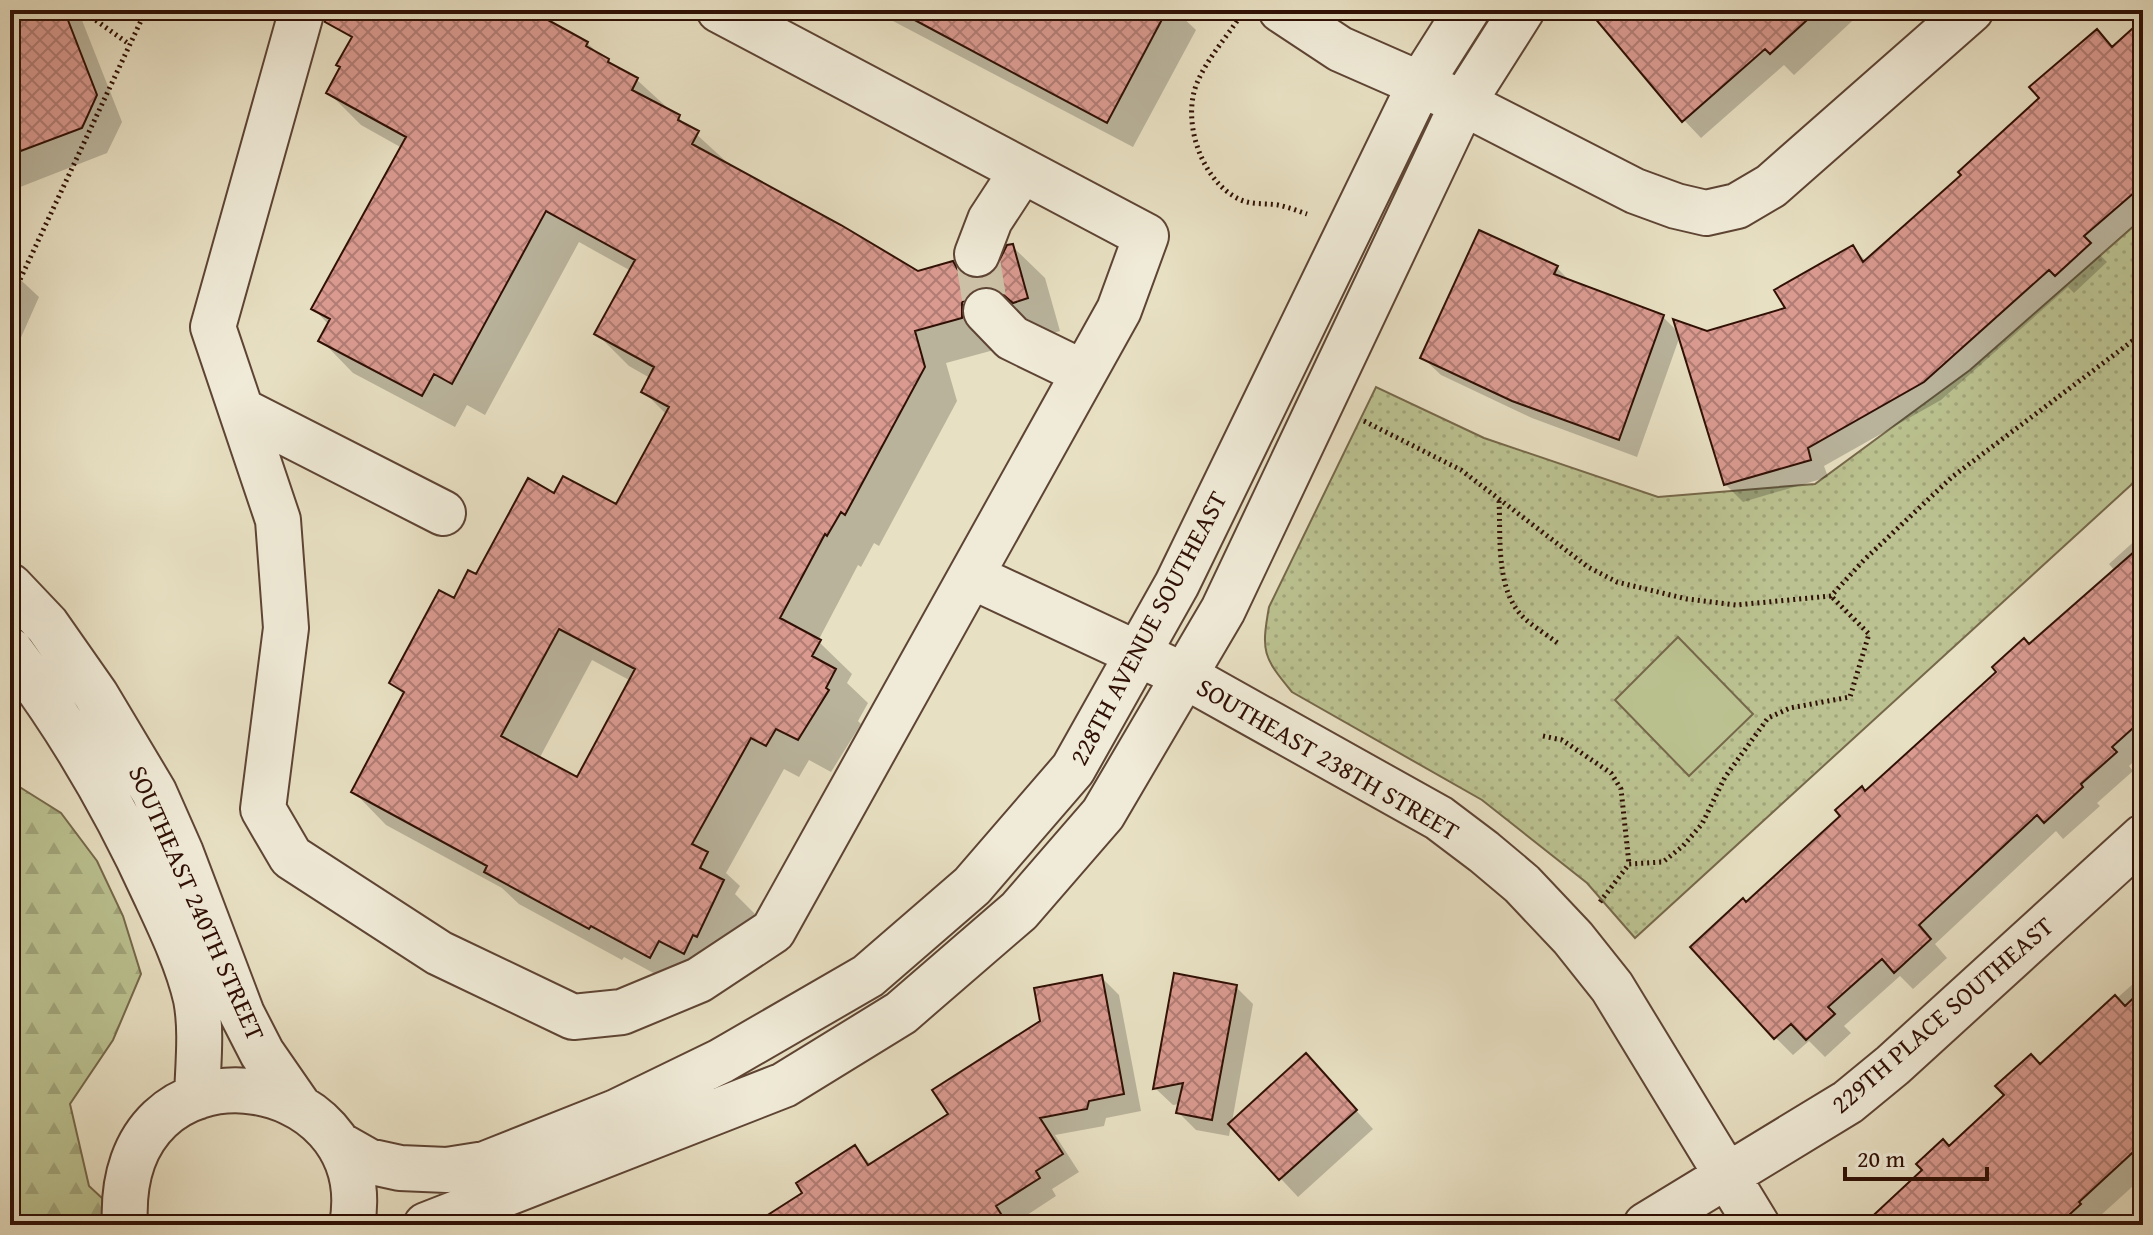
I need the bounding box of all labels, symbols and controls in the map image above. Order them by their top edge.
street label: 228TH AVENUE SOUTHEAST [1059,483,1237,772]
street label: SOUTHEAST 238TH STREET [1190,667,1467,850]
street label: SOUTHEAST 240TH STREET [119,759,276,1047]
street label: 229TH PLACE SOUTHEAST [1822,907,2062,1122]
scale bar [1845,1131,1987,1181]
text: 20 m [1857,1141,1905,1176]

